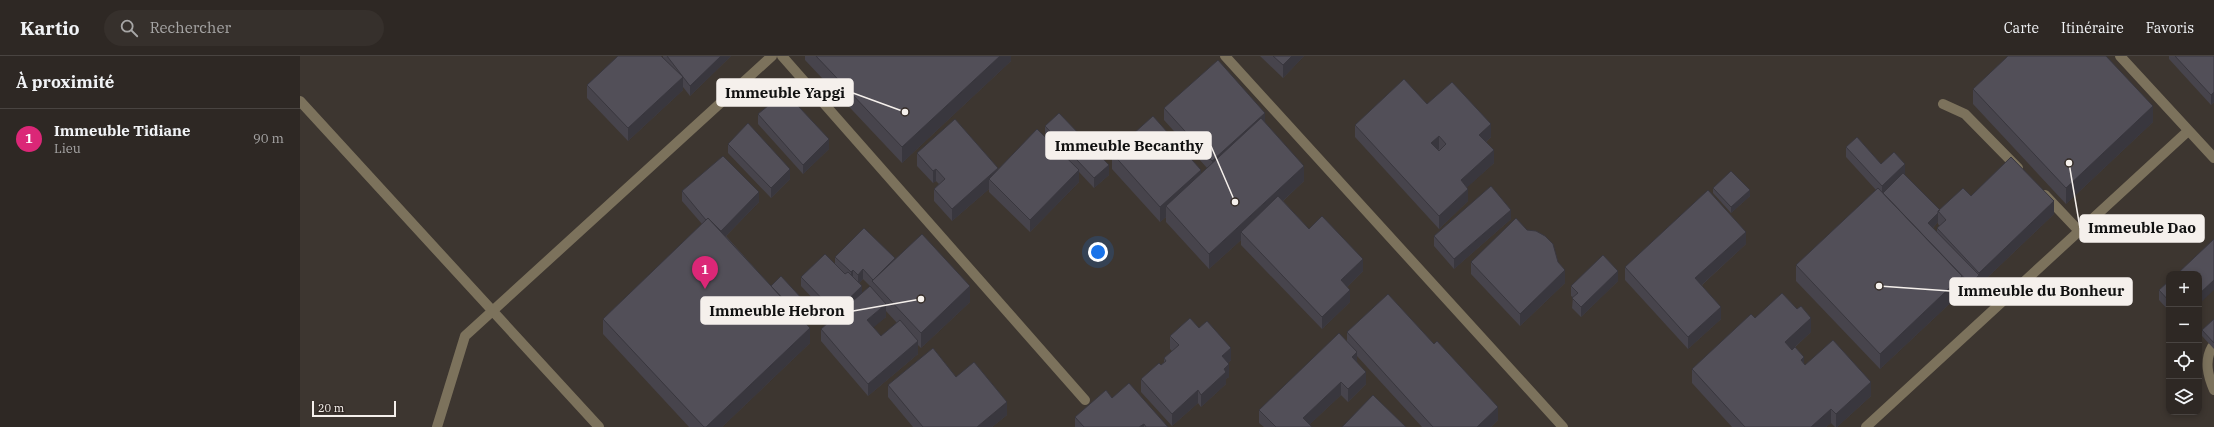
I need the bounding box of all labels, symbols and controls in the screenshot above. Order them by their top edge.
search box [104,10,384,46]
text: Kartio [20,16,80,40]
icon: search [118,17,140,39]
text: Rechercher [150,18,231,37]
text: Carte [2004,19,2039,37]
text: Itinéraire [2061,19,2124,37]
text: Favoris [2146,19,2194,37]
text: À proximité [16,71,114,93]
callout: Immeuble Yapgi [717,79,853,106]
text: Immeuble Yapgi [725,83,845,102]
text: Immeuble Tidiane [54,121,191,140]
text: 1 [25,130,33,147]
text: 90 m [253,130,284,147]
callout: Immeuble Becanthy [1046,132,1211,159]
text: Immeuble Becanthy [1055,136,1204,155]
text: Lieu [54,140,81,157]
callout: Immeuble Dao [2080,215,2204,242]
text: Immeuble Dao [2088,218,2196,237]
your location [1088,242,1108,262]
pin: 1 [692,256,718,289]
map controls [2166,271,2202,415]
button: + [2166,271,2202,307]
callout: Immeuble du Bonheur [1950,278,2132,305]
text: Immeuble du Bonheur [1958,281,2125,300]
callout: Immeuble Hebron [701,297,853,324]
text: Immeuble Hebron [709,301,845,320]
button: − [2166,307,2202,343]
button: locate [2166,343,2202,379]
button: layers [2166,379,2202,415]
scale bar [312,399,396,418]
text: 20 m [318,401,344,415]

